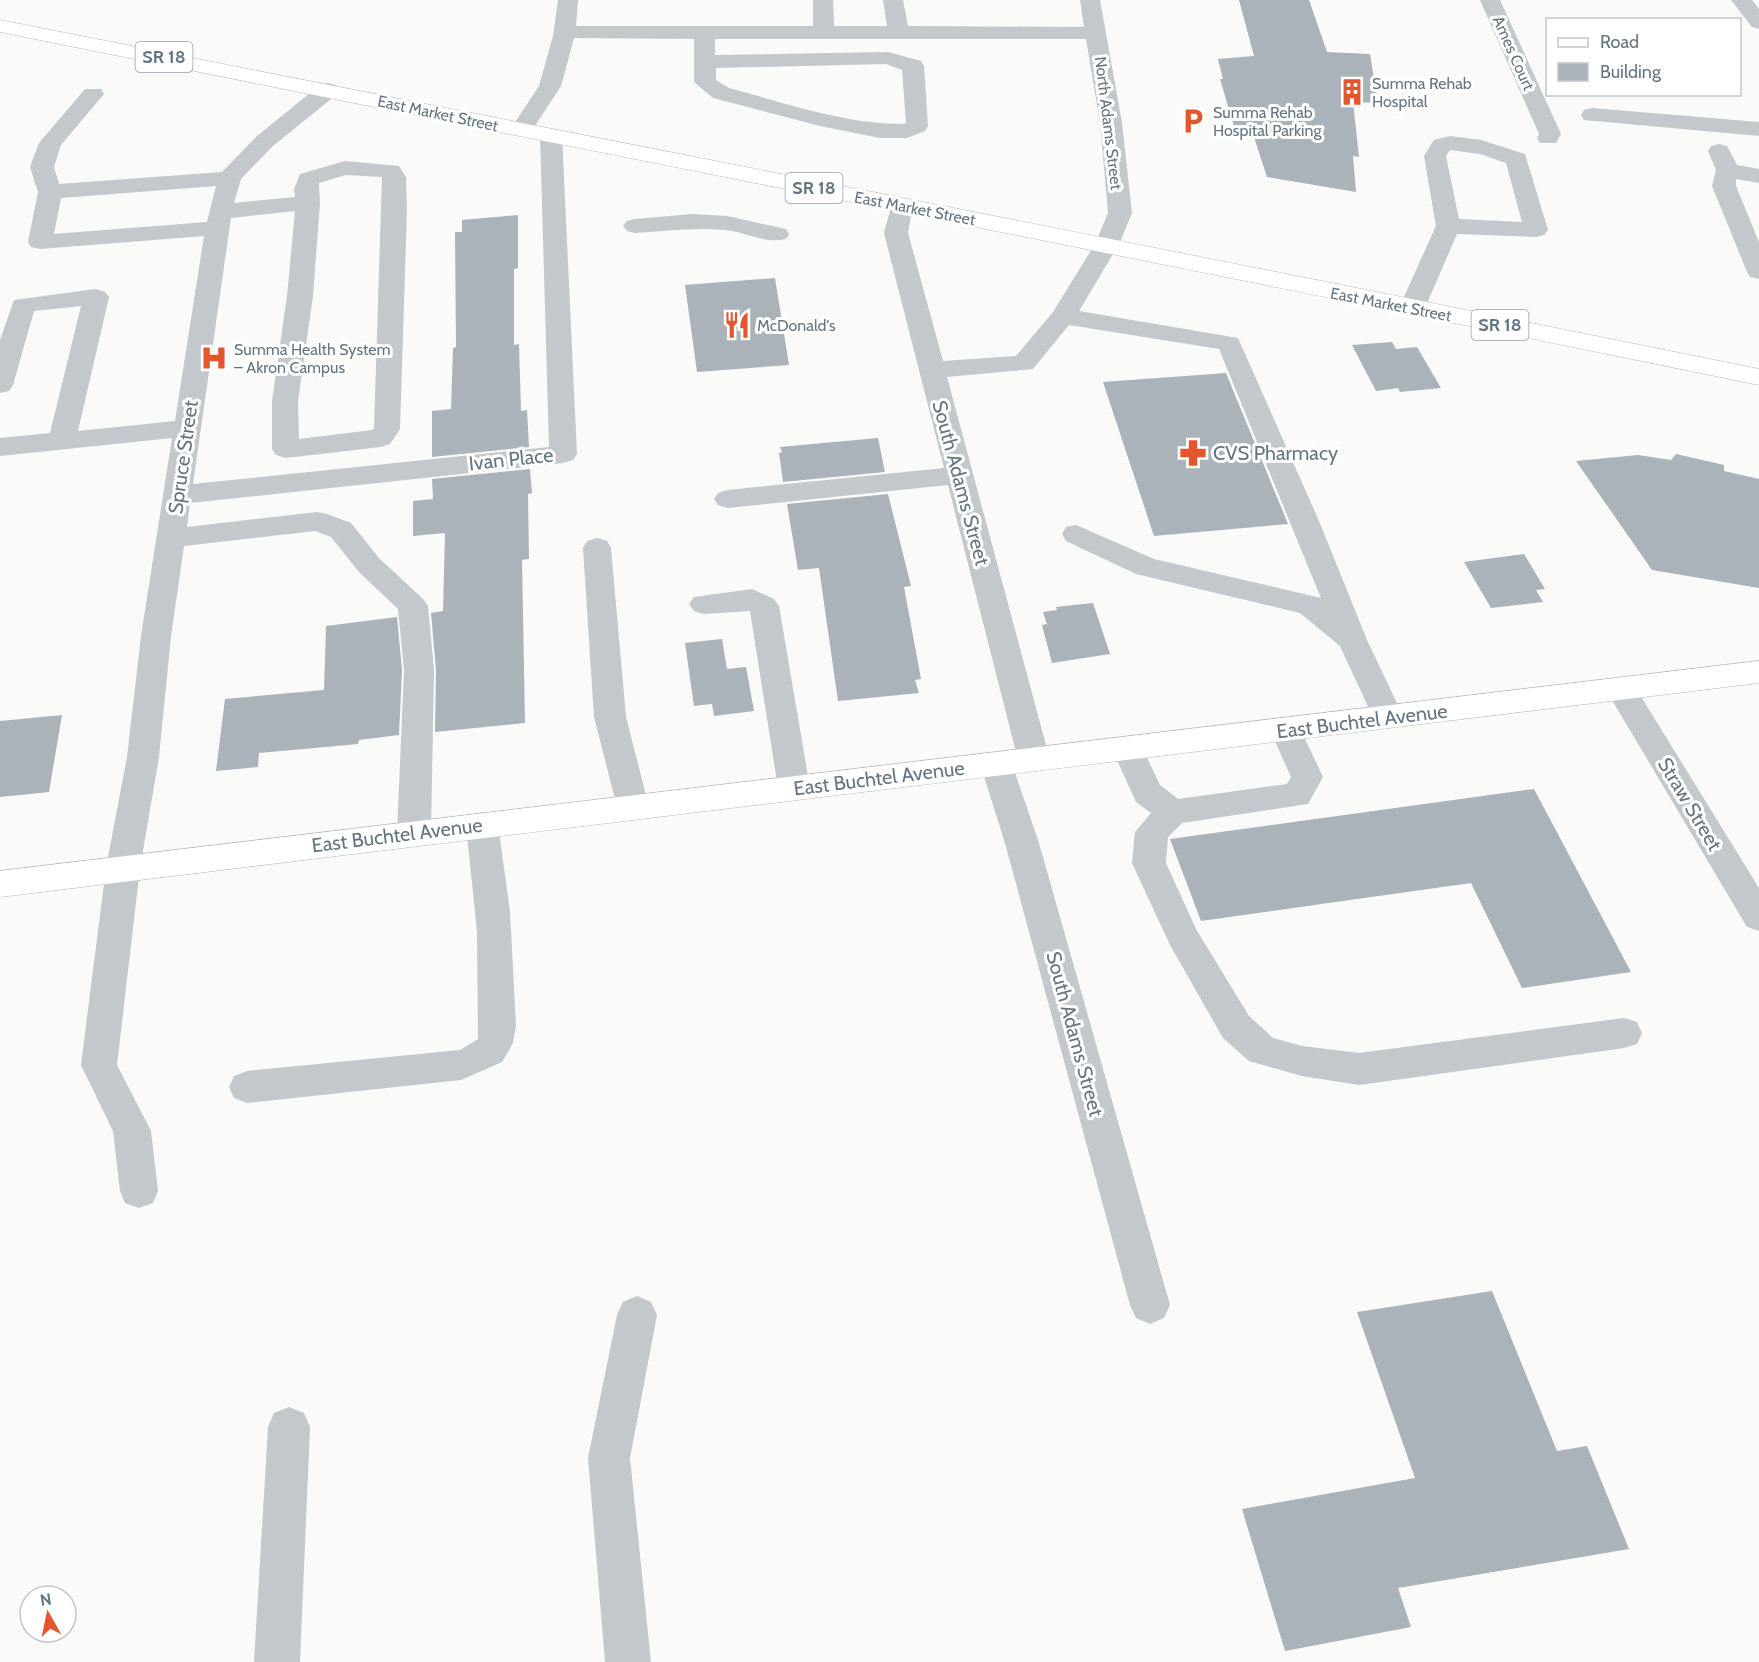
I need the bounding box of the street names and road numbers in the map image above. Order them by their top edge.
street label: Ames Court [1489,13,1539,94]
road number: SR 18 [136,42,192,72]
street label: North Adams Street [1091,55,1126,191]
street label: East Market Street [376,91,501,136]
road number: SR 18 [786,173,842,203]
street label: East Market Street [853,187,978,230]
street label: East Market Street [1329,283,1454,326]
road number: SR 18 [1472,310,1528,340]
street label: Spruce Street [163,398,203,515]
street label: South Adams Street [927,398,995,568]
street label: Ivan Place [468,443,554,475]
street label: East Buchtel Avenue [1275,699,1449,743]
street label: Straw Street [1653,753,1727,855]
street label: East Buchtel Avenue [792,756,966,800]
street label: East Buchtel Avenue [310,813,484,857]
street label: South Adams Street [1041,949,1109,1119]

